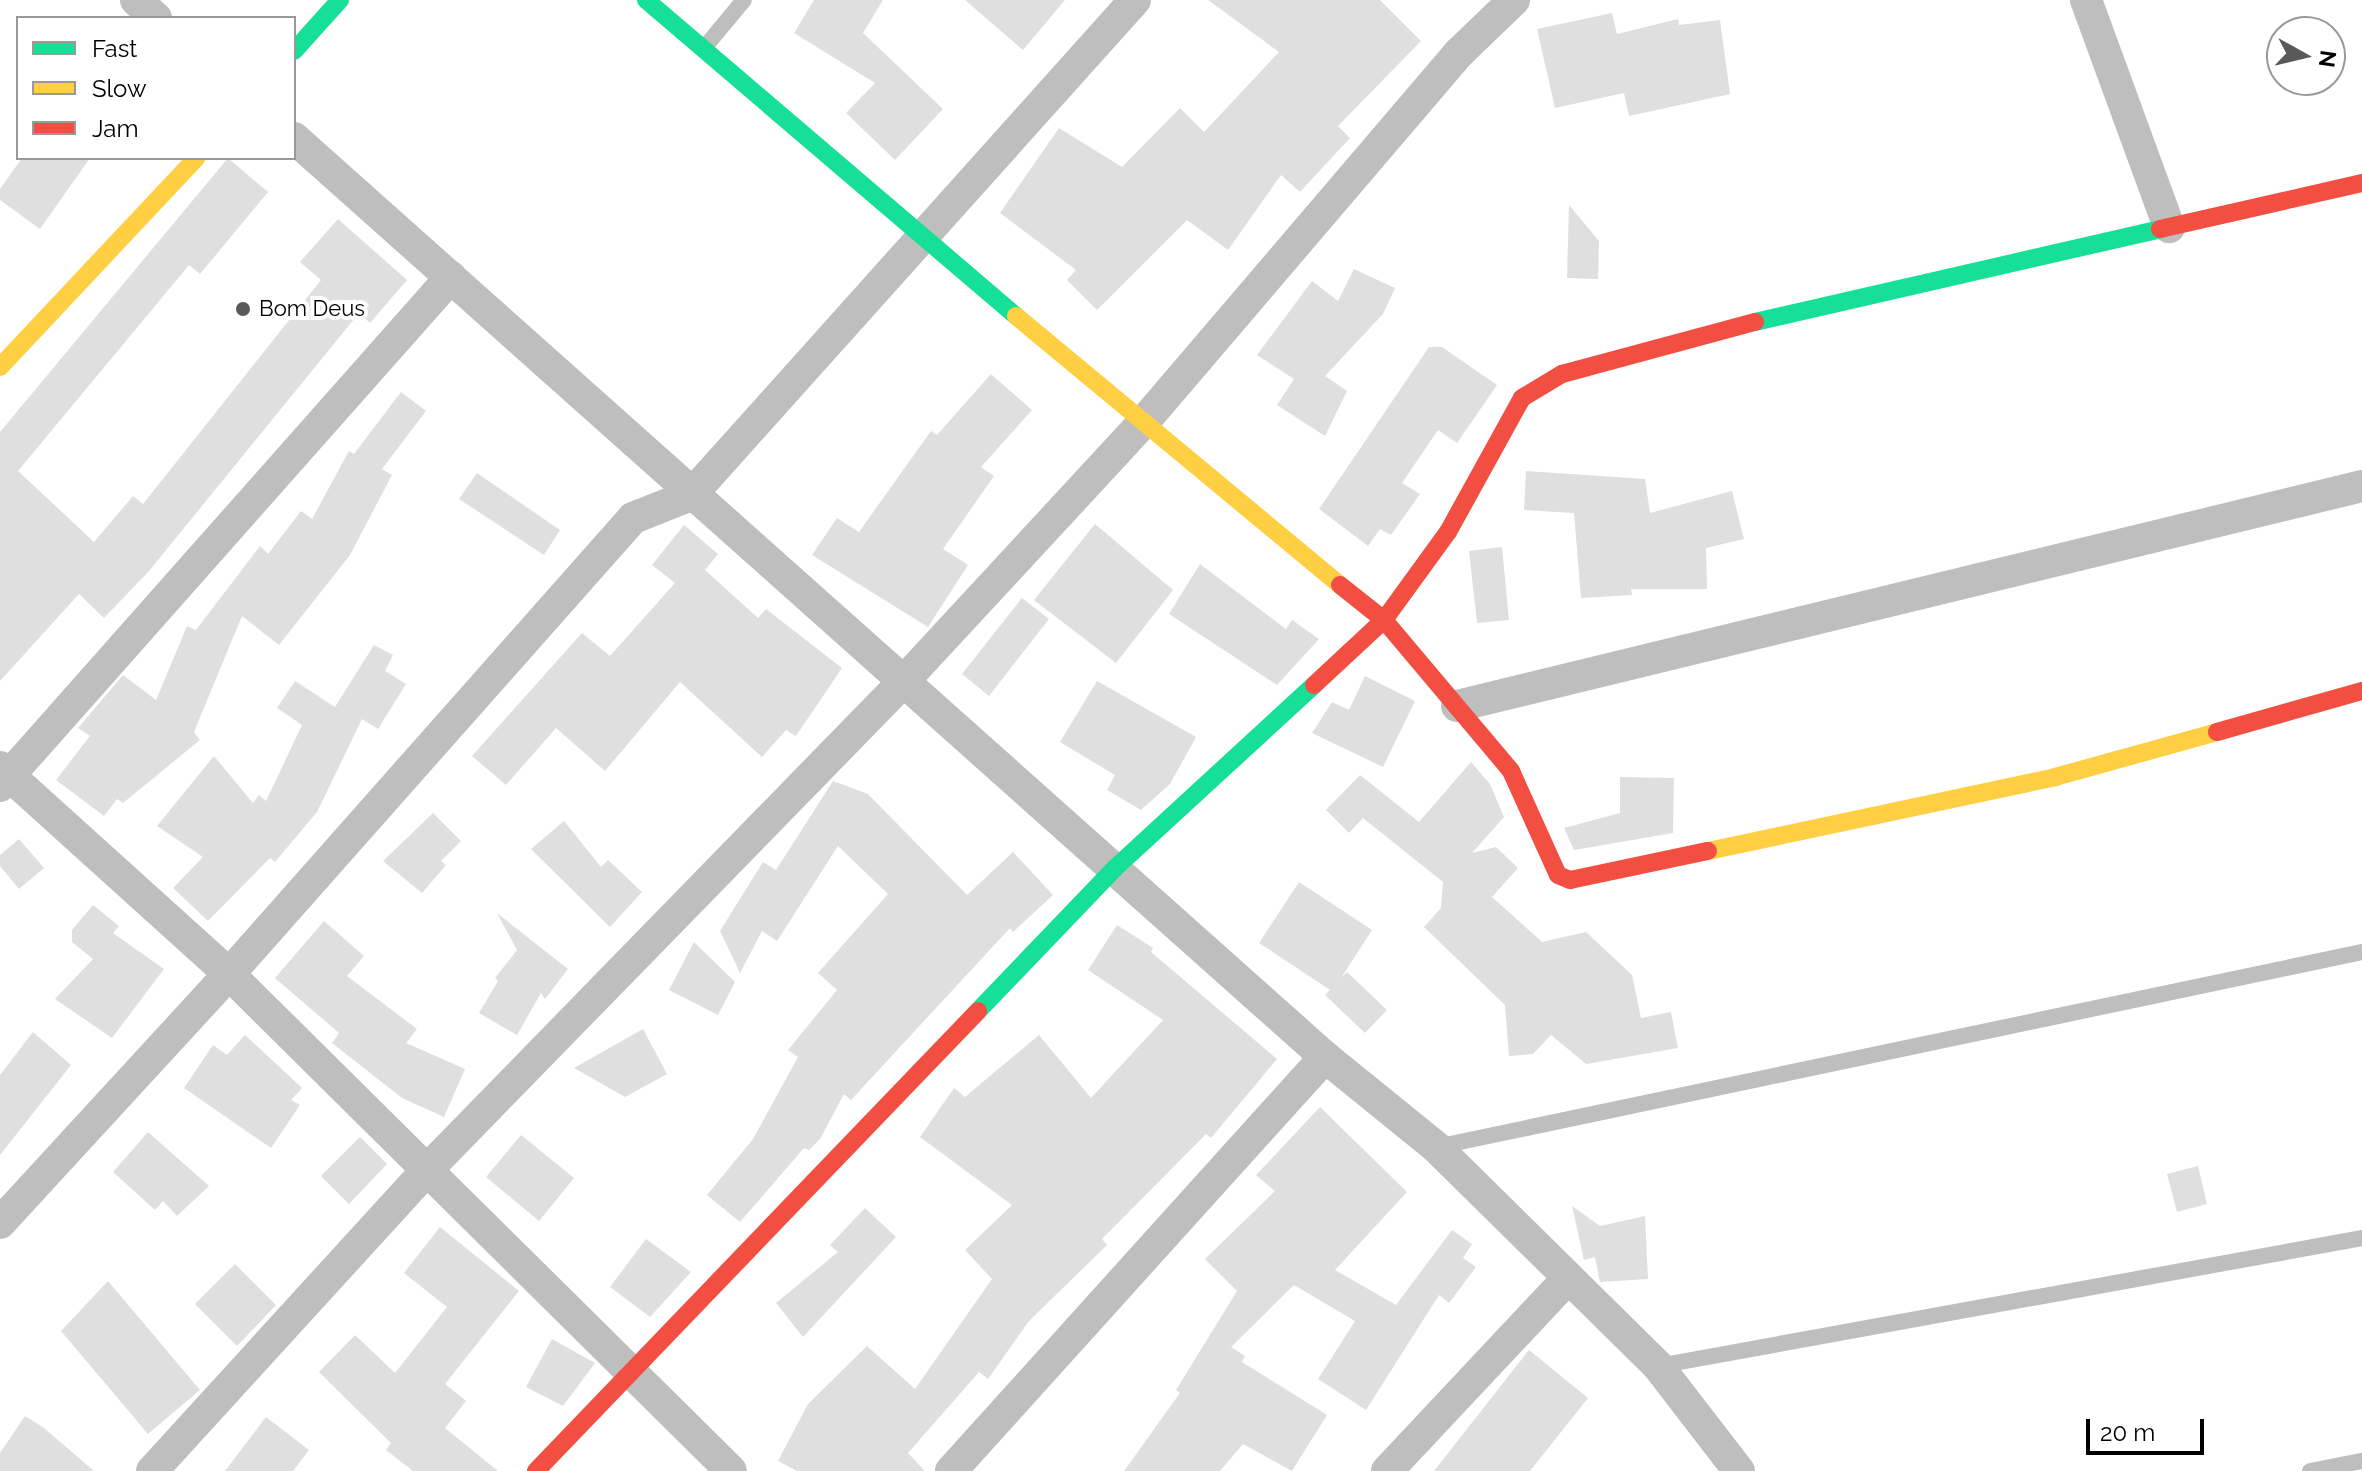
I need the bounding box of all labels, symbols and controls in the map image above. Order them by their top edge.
legend [16,16,296,160]
north arrow [2266,16,2346,96]
text: Fast [92,34,137,63]
text: N [2314,49,2342,69]
text: Slow [92,74,146,103]
text: Jam [92,114,138,143]
place label: Bom Deus [259,296,365,322]
marker: Bom Deus [234,300,252,318]
scale bar [2090,1403,2208,1453]
text: 20 m [2100,1418,2155,1447]

